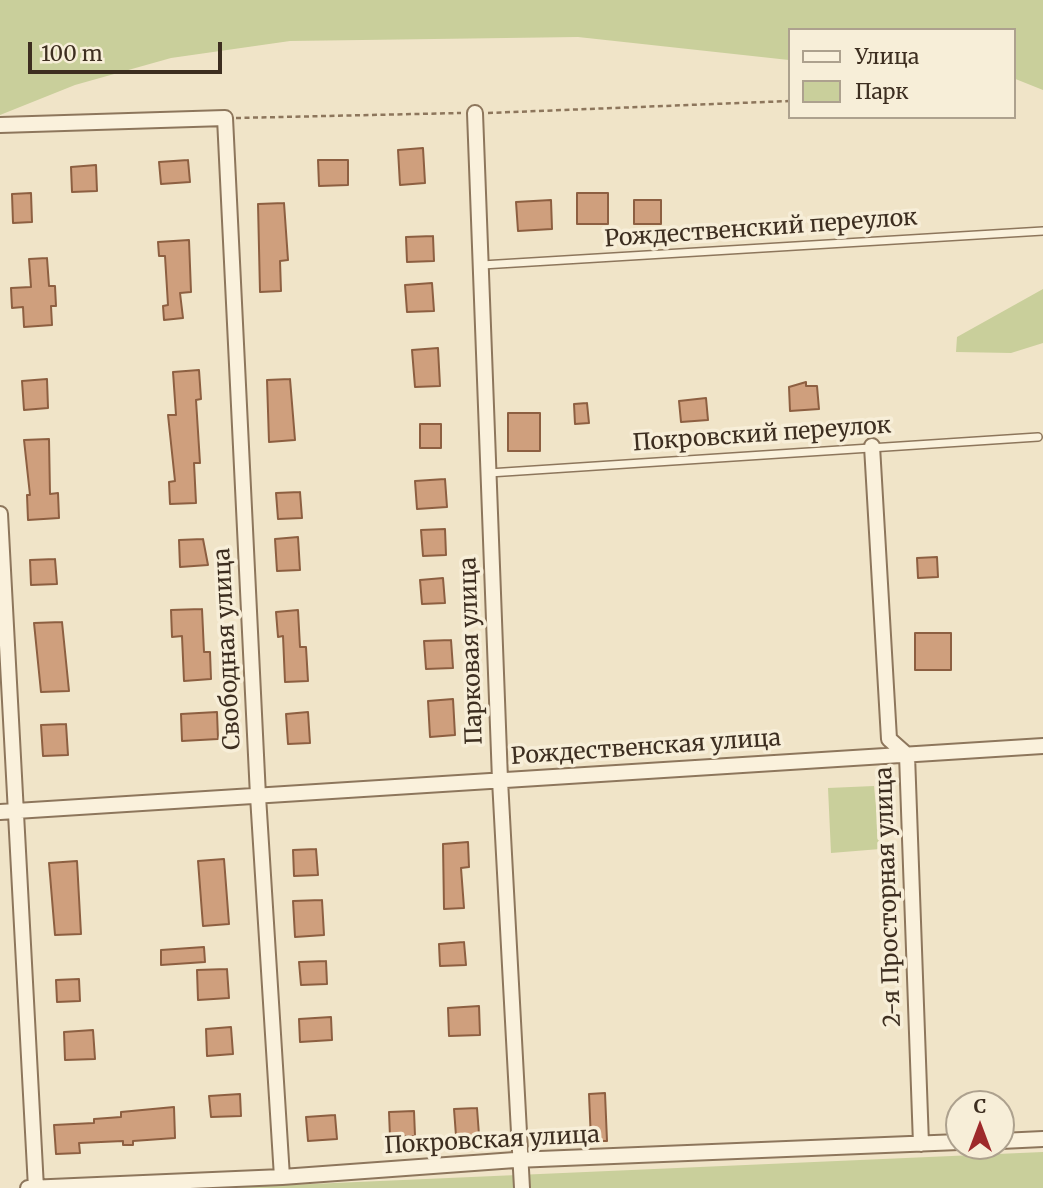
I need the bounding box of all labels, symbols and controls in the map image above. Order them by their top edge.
scale bar [32,28,226,72]
legend [788,28,1015,119]
text: 100 m [41,40,103,67]
text: Улица [855,43,919,70]
text: Парк [855,78,909,105]
street label: Рождественский переулок [604,204,918,254]
street label: Покровский переулок [632,412,892,458]
street label: Свободная улица [209,547,247,751]
street label: Парковая улица [455,557,489,745]
street label: Рождественская улица [510,725,782,771]
street label: 2-я Просторная улица [871,767,907,1027]
north arrow [945,1090,1015,1160]
text: С [974,1094,986,1118]
street label: Покровская улица [384,1122,600,1160]

